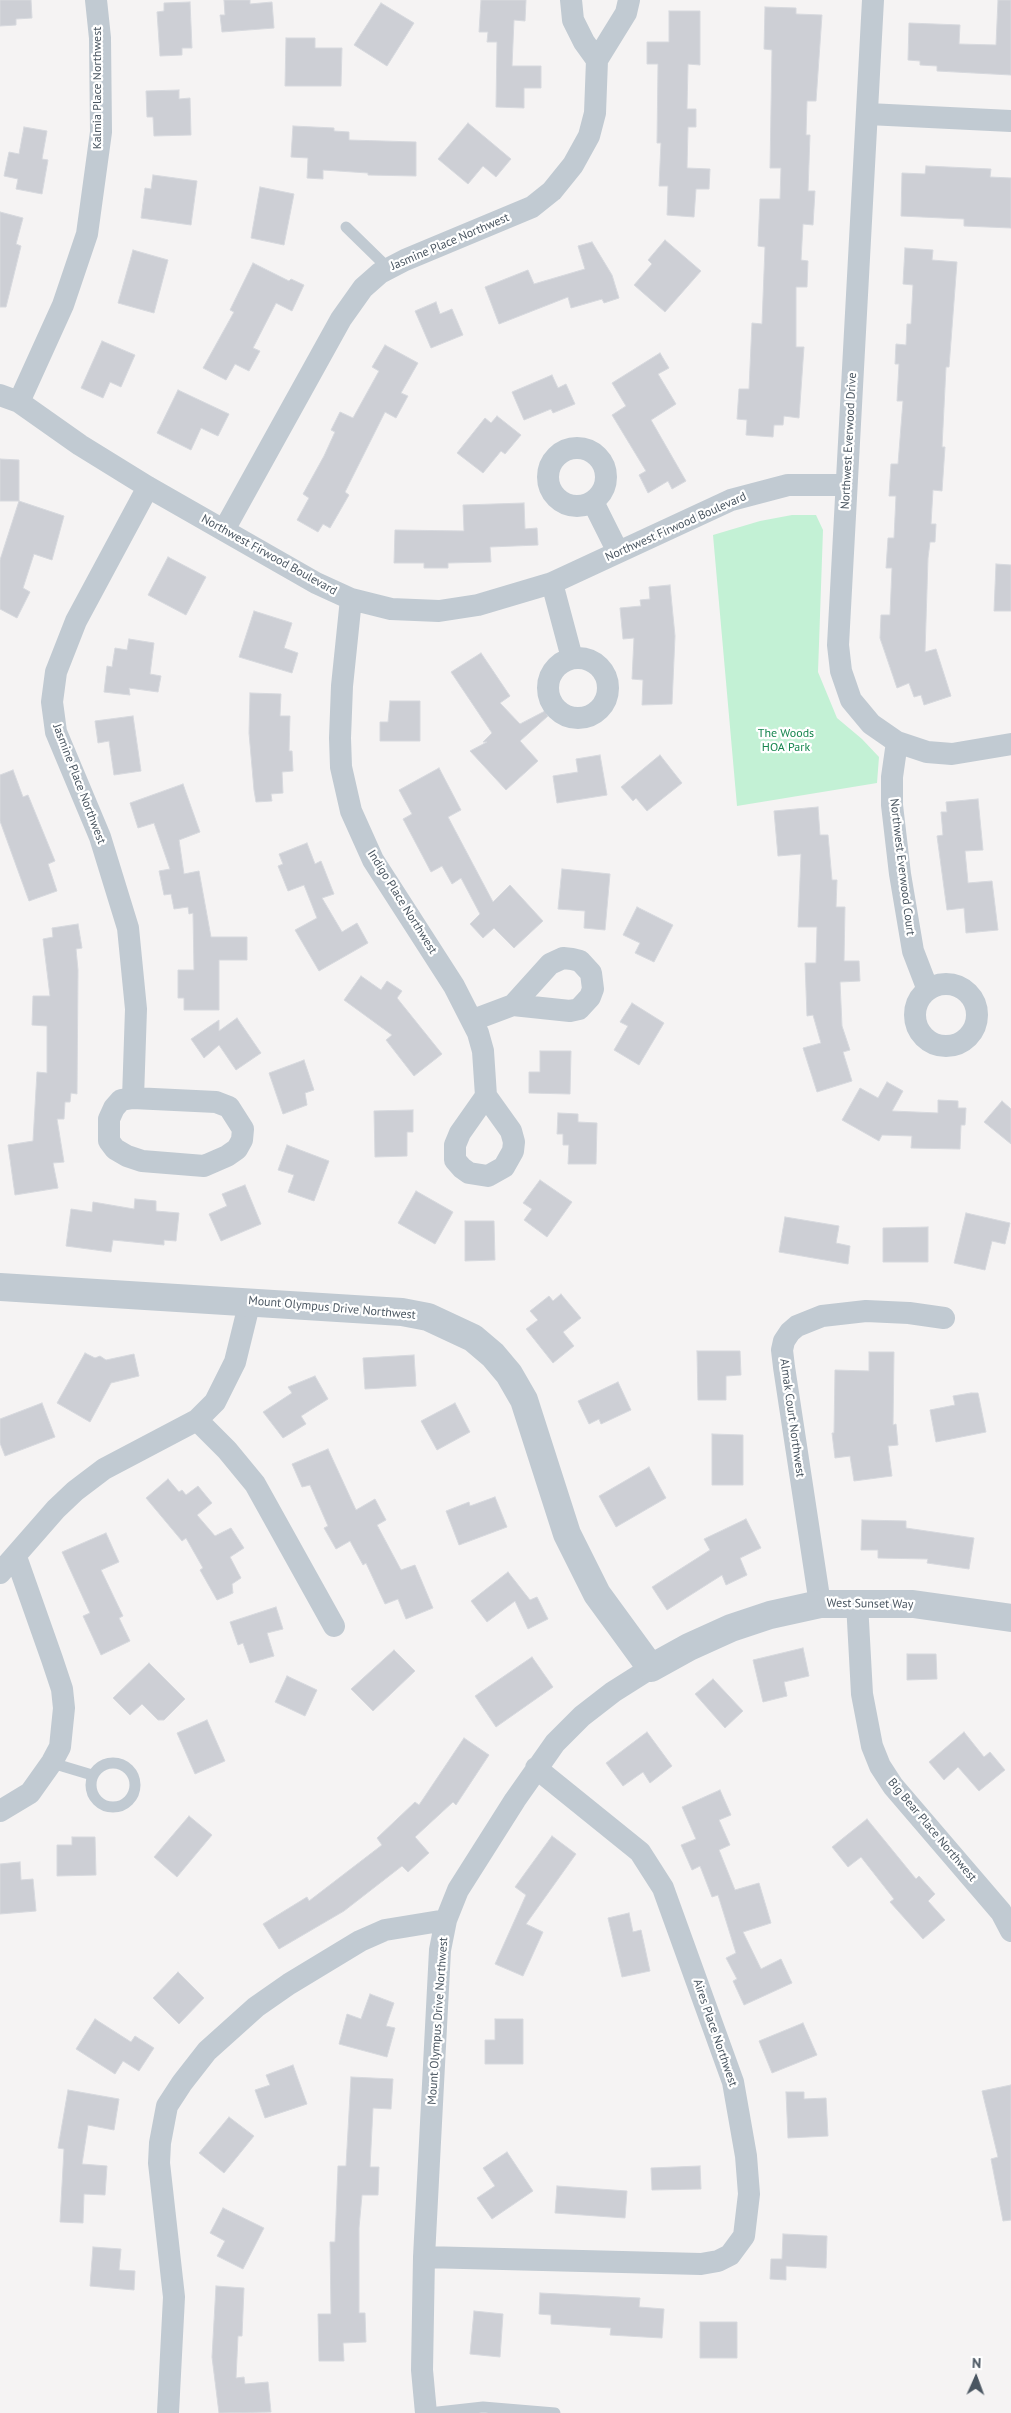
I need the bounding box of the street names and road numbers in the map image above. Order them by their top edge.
street label: Kalmia Place Northwest [91,27,105,149]
street label: Jasmine Place Northwest [389,210,511,274]
street label: Northwest Everwood Drive [838,372,860,510]
street label: Northwest Firwood Boulevard [603,489,749,565]
street label: Northwest Firwood Boulevard [199,512,339,598]
street label: Jasmine Place Northwest [49,722,109,846]
street label: Northwest Everwood Court [886,798,918,936]
street label: Indigo Place Northwest [364,847,440,957]
street label: Mount Olympus Drive Northwest [248,1294,416,1322]
street label: Almak Court Northwest [777,1358,807,1478]
street label: West Sunset Way [827,1596,913,1612]
street label: Big Bear Place Northwest [885,1775,979,1885]
street label: Mount Olympus Drive Northwest [425,1937,451,2105]
street label: Aires Place Northwest [690,1977,740,2089]

